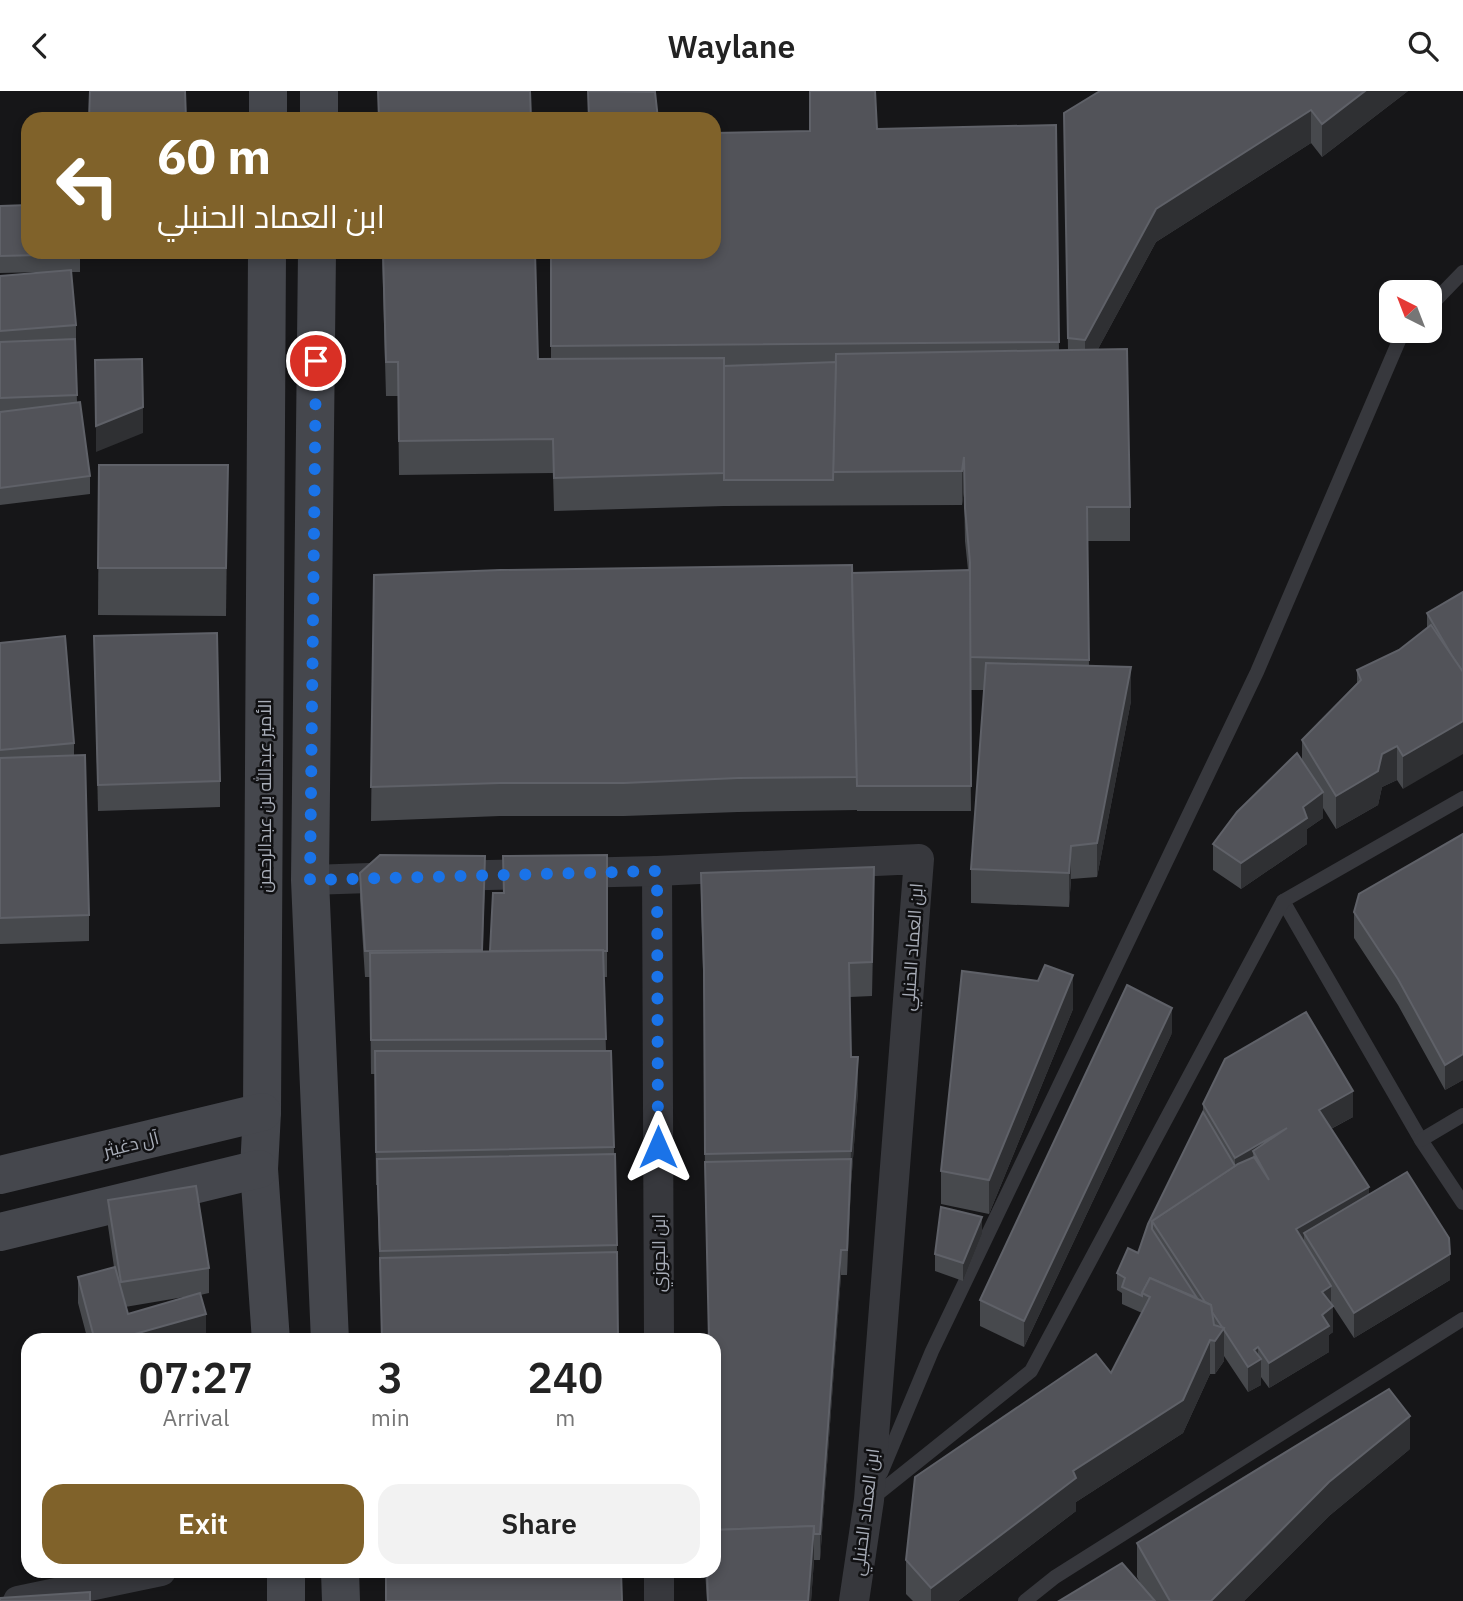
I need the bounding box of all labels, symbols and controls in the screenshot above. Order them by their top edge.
text: Waylane [668,25,795,67]
icon: back [21,27,59,65]
icon: search [1404,27,1442,65]
text: 60 m [157,124,271,187]
icon: left [42,140,133,231]
text: ابن العماد الحنبلي [157,195,385,237]
north arrow [1379,280,1442,343]
map controls [1379,280,1442,343]
pin [286,331,346,391]
icon: arrive [297,342,335,380]
street label: الأمير عبدالله بن عبدالرحمن [253,699,276,893]
street label: ابن العماد الحنبلي [896,882,931,1012]
position arrow [621,1110,695,1184]
street label: آل دغيثر [100,1126,161,1162]
street label: ابن الجوزي [647,1214,673,1292]
text: 07:27 [139,1350,253,1405]
text: 3 [378,1350,403,1405]
text: 240 [528,1350,603,1405]
text: Arrival [162,1402,229,1432]
text: min [371,1402,410,1432]
text: m [555,1402,575,1432]
street label: ابن العماد الحنبلي [846,1447,887,1577]
button: Exit [42,1484,364,1564]
button: Share [378,1484,700,1564]

